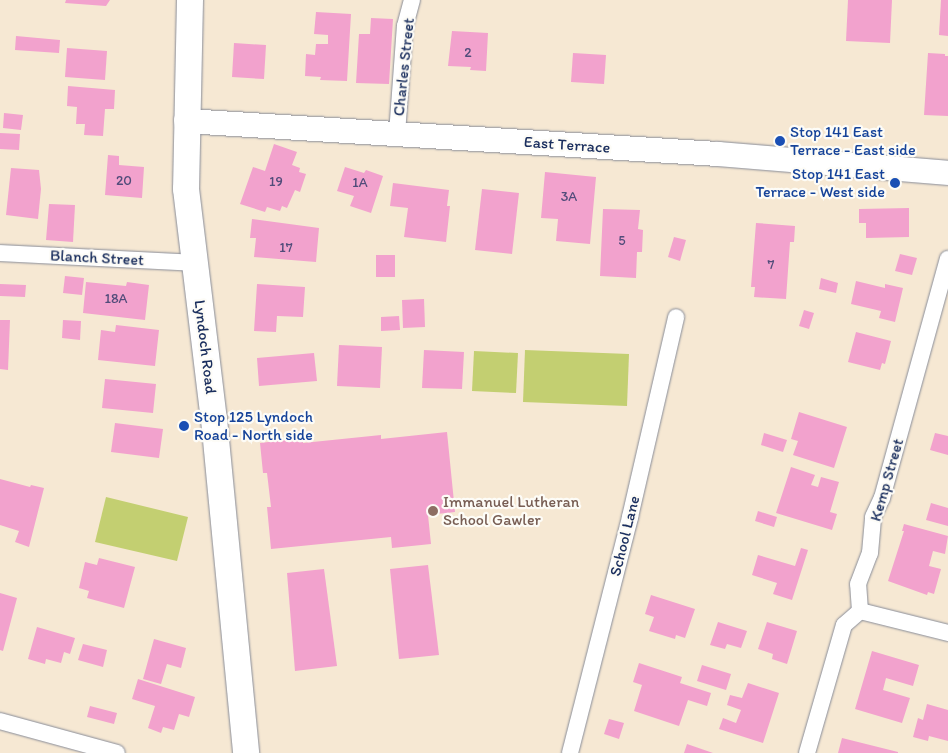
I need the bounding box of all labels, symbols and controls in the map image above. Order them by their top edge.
street label: Charles Street [389,17,419,117]
house number: 2 [464,45,472,61]
place label: Stop 141 East Terrace - East side [790,122,915,160]
street label: East Terrace [524,132,610,158]
marker: Stop 141 East Terrace - East side [774,135,786,147]
place label: Stop 141 East Terrace - West side [756,164,885,202]
house number: 20 [116,173,132,189]
house number: 19 [269,174,283,190]
house number: 1A [352,175,368,191]
marker: Stop 141 East Terrace - West side [889,177,901,189]
house number: 3A [561,189,577,205]
house number: 5 [618,233,626,249]
house number: 17 [279,240,293,256]
street label: Blanch Street [50,246,144,270]
house number: 7 [768,257,774,273]
house number: 18A [104,291,128,307]
street label: Lyndoch Road [190,299,220,395]
place label: Stop 125 Lyndoch Road - North side [194,407,313,445]
marker: Stop 125 Lyndoch Road - North side [178,420,190,432]
street label: Kemp Street [866,437,908,523]
place label: Immanuel Lutheran School Gawler [443,492,580,530]
street label: School Lane [606,494,644,578]
marker: Immanuel Lutheran School Gawler [427,505,439,517]

